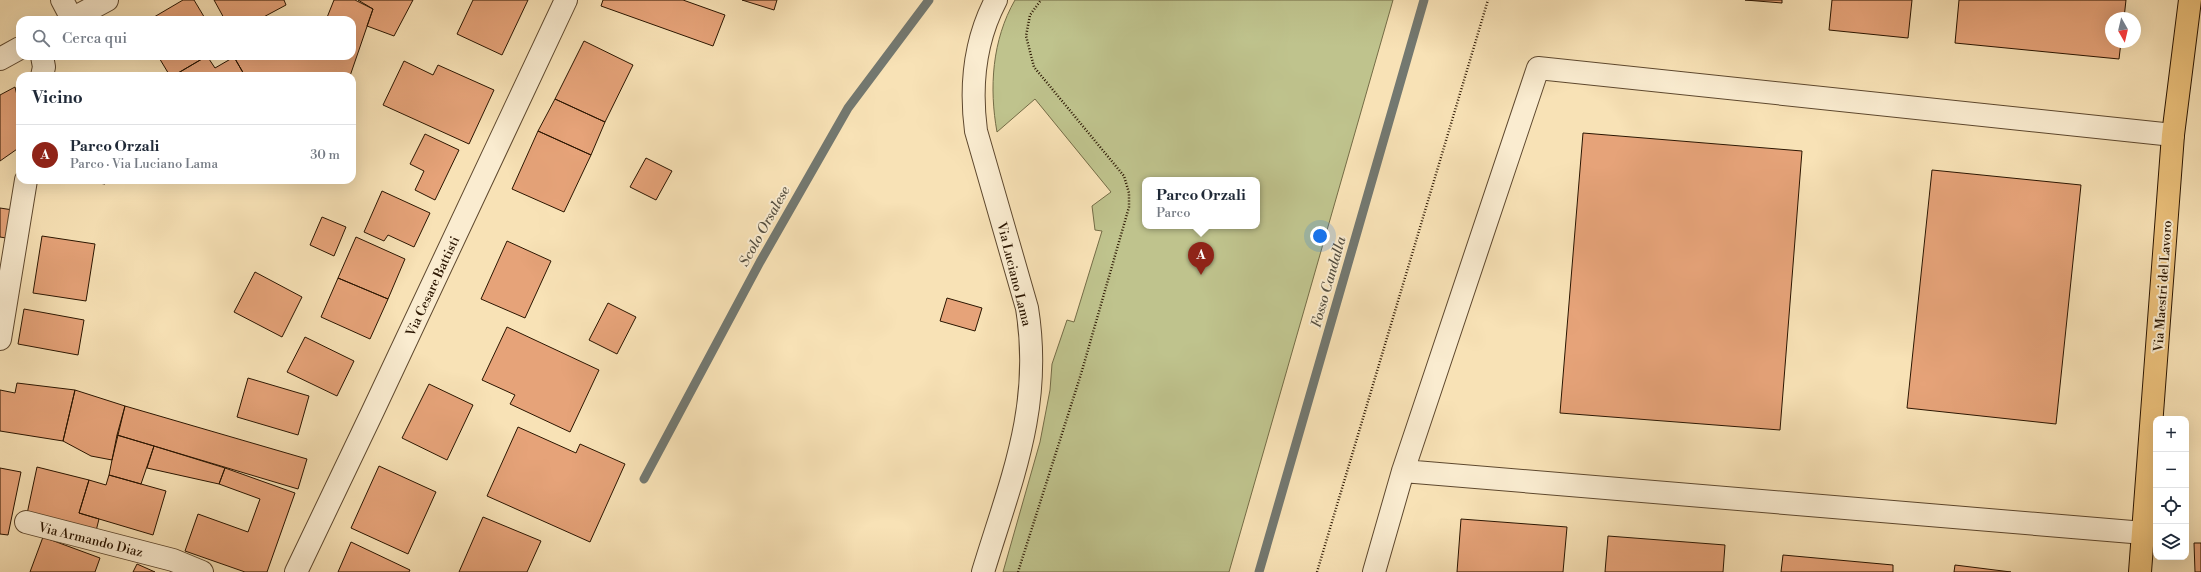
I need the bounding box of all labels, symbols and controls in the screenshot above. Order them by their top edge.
north arrow [2105,12,2141,48]
search box [16,16,356,60]
icon: search [30,27,52,49]
text: Cerca qui [62,29,127,48]
text: Vicino [32,87,83,109]
text: Parco Orzali [70,137,159,156]
text: A [40,147,50,163]
text: 30 m [310,147,340,163]
text: Parco · Via Luciano Lama [70,156,218,172]
popup [1142,177,1260,229]
water label: Scolo Orsalese [735,183,795,270]
text: Parco Orzali [1156,186,1246,205]
text: Parco [1156,205,1190,221]
street label: Via Luciano Lama [993,220,1035,328]
street label: Via Maestri del Lavoro [2150,220,2176,353]
your location [1310,226,1330,246]
street label: Via Cesare Battisti [402,234,463,340]
water label: Fosso Candalla [1307,234,1351,330]
pin: A [1188,242,1214,275]
map controls [2153,416,2189,560]
button: + [2153,416,2189,452]
button: − [2153,452,2189,488]
button: locate [2153,488,2189,524]
street label: Via Armando Diaz [36,519,145,561]
button: layers [2153,524,2189,560]

